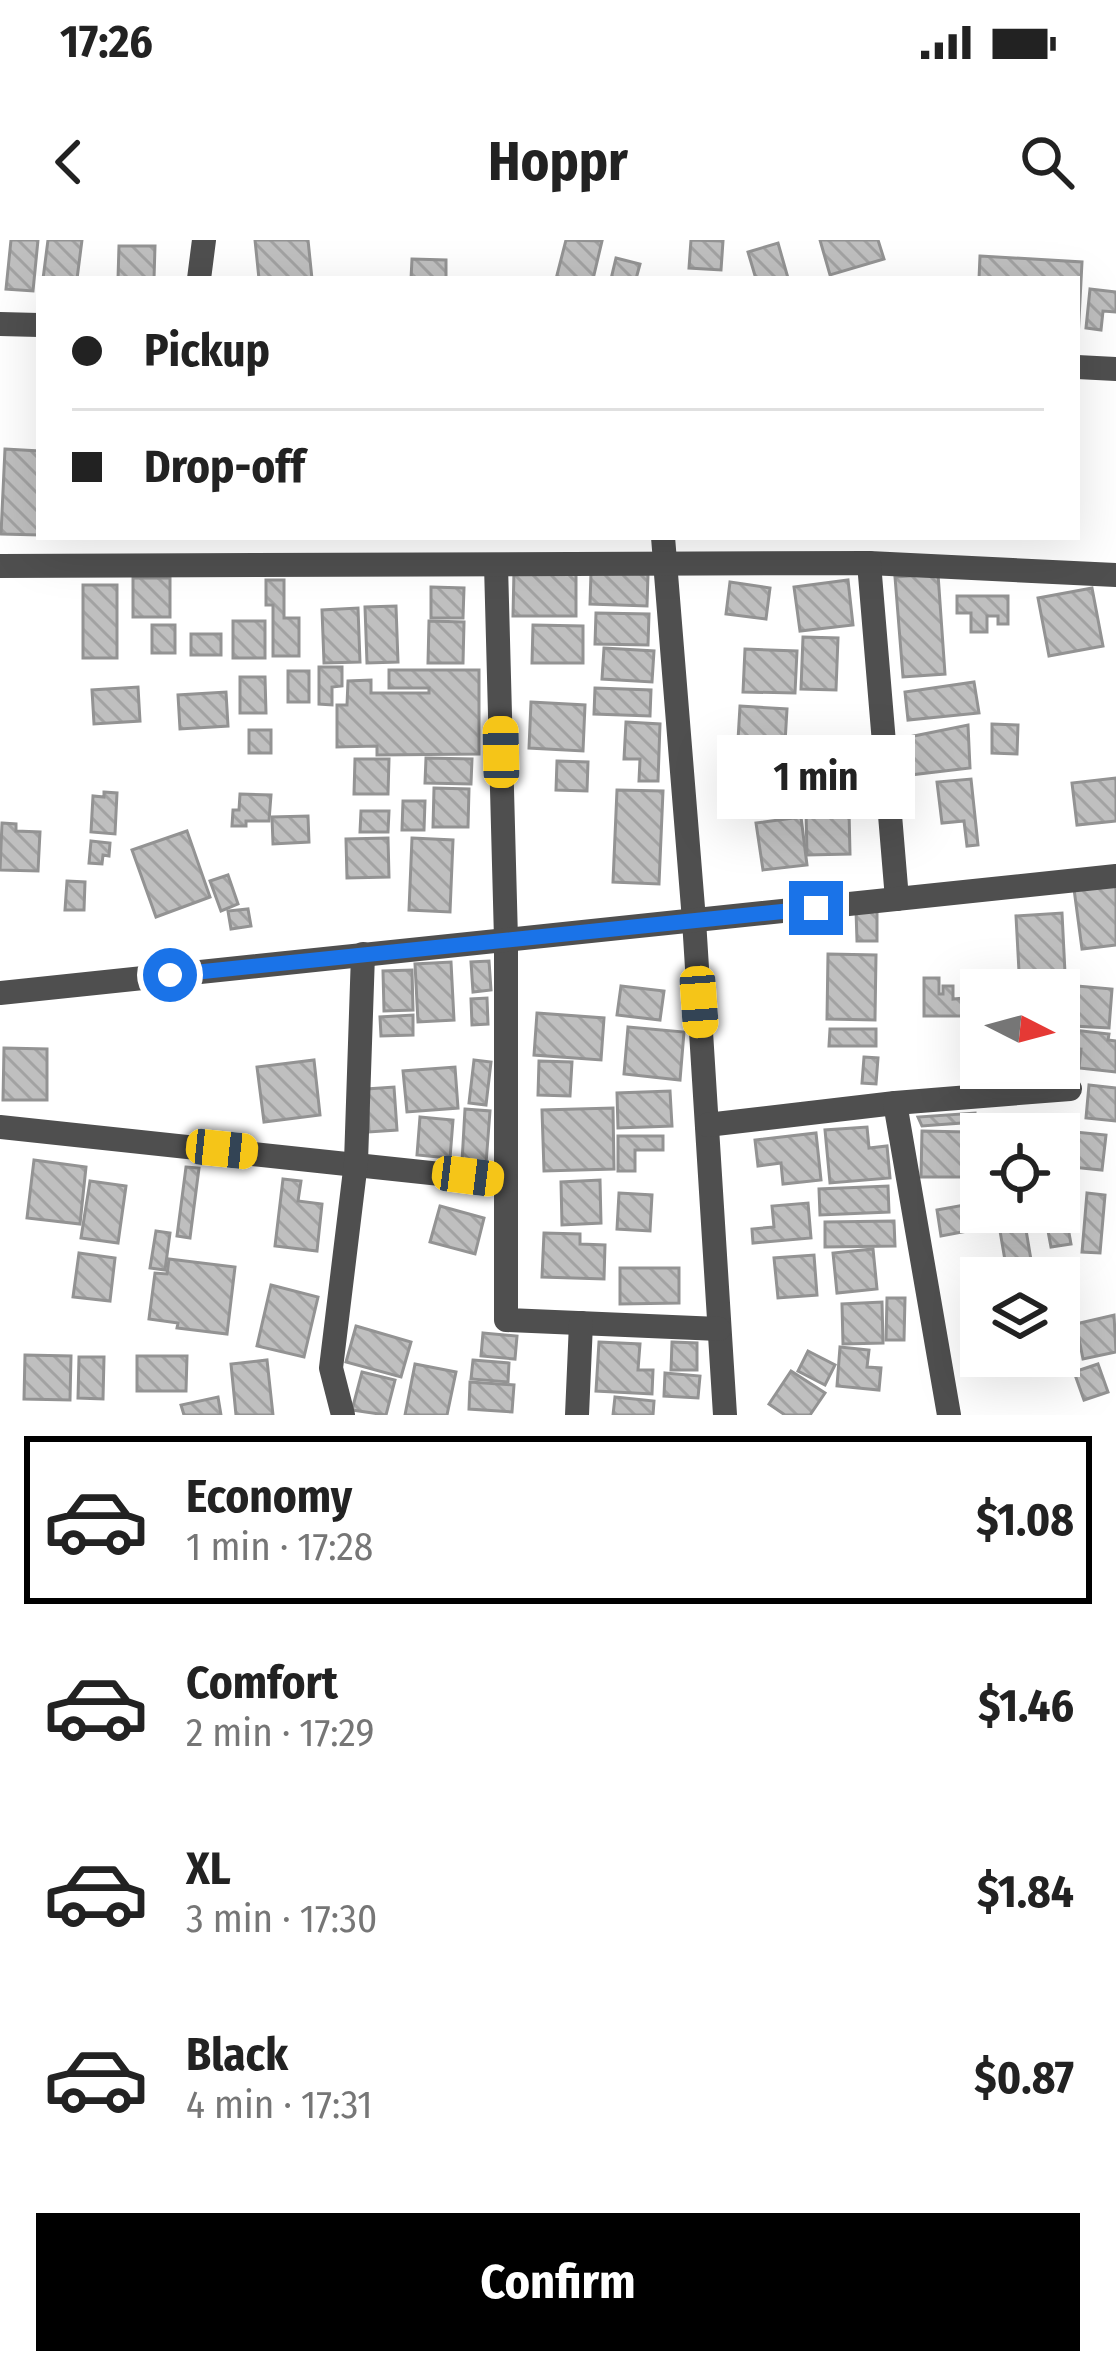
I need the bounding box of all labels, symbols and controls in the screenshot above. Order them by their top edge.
text: 17:26 [60,15,153,69]
icon: back [36,129,102,195]
icon: search [1014,129,1080,195]
text: Hoppr [488,130,628,194]
text: Pickup [144,324,270,378]
text: Drop-off [144,440,305,494]
car [482,716,520,788]
callout: 1 min [717,734,915,818]
text: 1 min [774,754,858,800]
route end [789,881,843,935]
route start [143,948,197,1002]
car [679,965,719,1039]
north arrow [960,969,1080,1089]
map controls [960,969,1080,1377]
button: locate [960,1113,1080,1233]
car [184,1127,260,1171]
car [430,1154,506,1198]
button: layers [960,1257,1080,1377]
icon: car [42,1466,150,1574]
text: Economy [186,1470,352,1524]
text: $1.08 [976,1493,1074,1547]
text: 1 min · 17:28 [186,1524,373,1570]
icon: car [42,1652,150,1760]
text: Comfort [186,1656,338,1710]
text: $1.46 [978,1679,1074,1733]
text: 2 min · 17:29 [186,1710,375,1756]
icon: car [42,1838,150,1946]
text: XL [186,1842,231,1896]
text: $1.84 [977,1865,1074,1919]
text: 3 min · 17:30 [186,1896,377,1942]
icon: car [42,2024,150,2132]
text: Black [186,2028,288,2082]
text: $0.87 [974,2051,1074,2105]
text: 4 min · 17:31 [186,2082,373,2128]
button: Confirm [36,2213,1080,2351]

